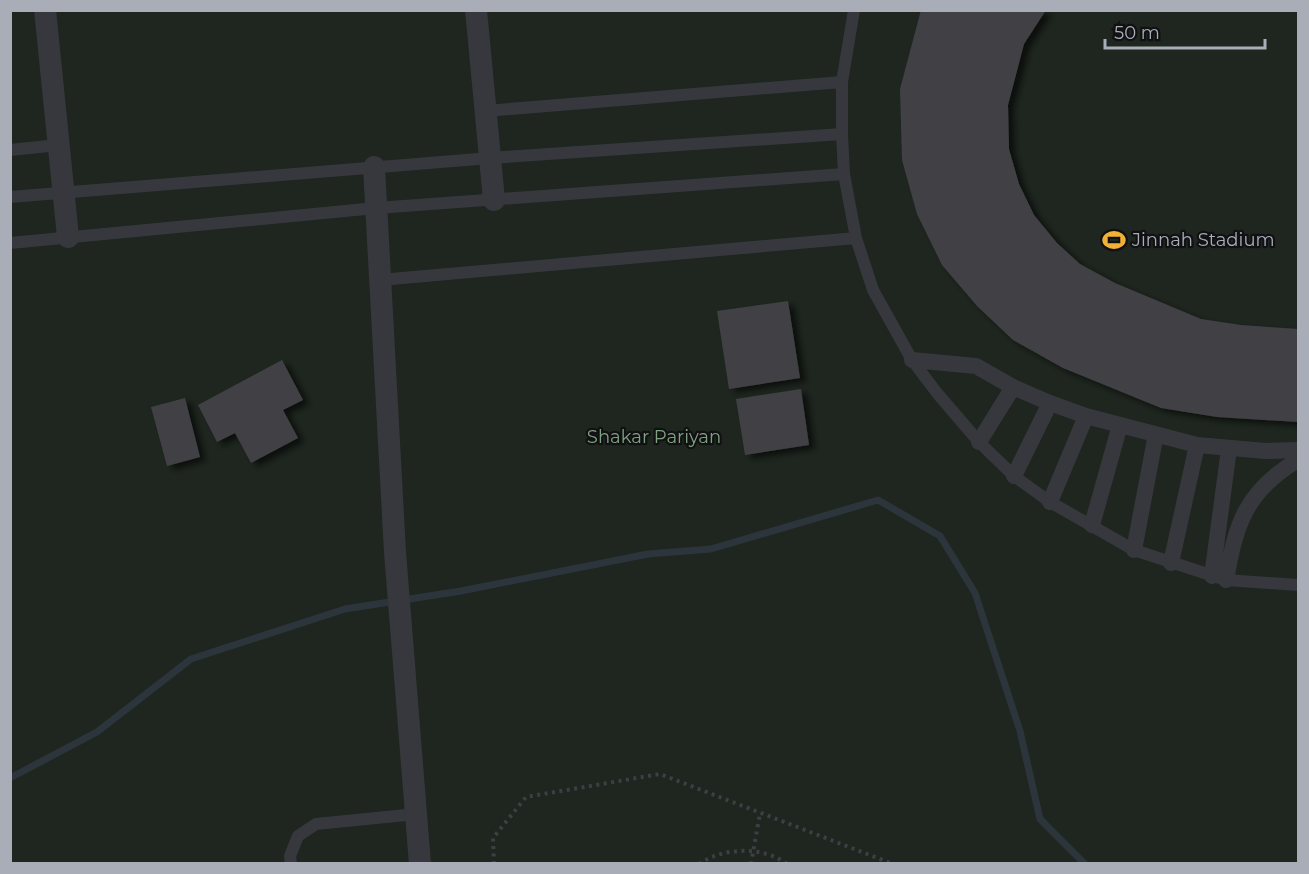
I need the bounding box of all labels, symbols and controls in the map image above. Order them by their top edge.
scale bar [1105,12,1266,50]
text: 50 m [1114,22,1160,44]
sports icon: Jinnah Stadium [1101,227,1127,253]
place label: Jinnah Stadium [1131,229,1275,251]
park label: Shakar Pariyan [587,426,721,448]

